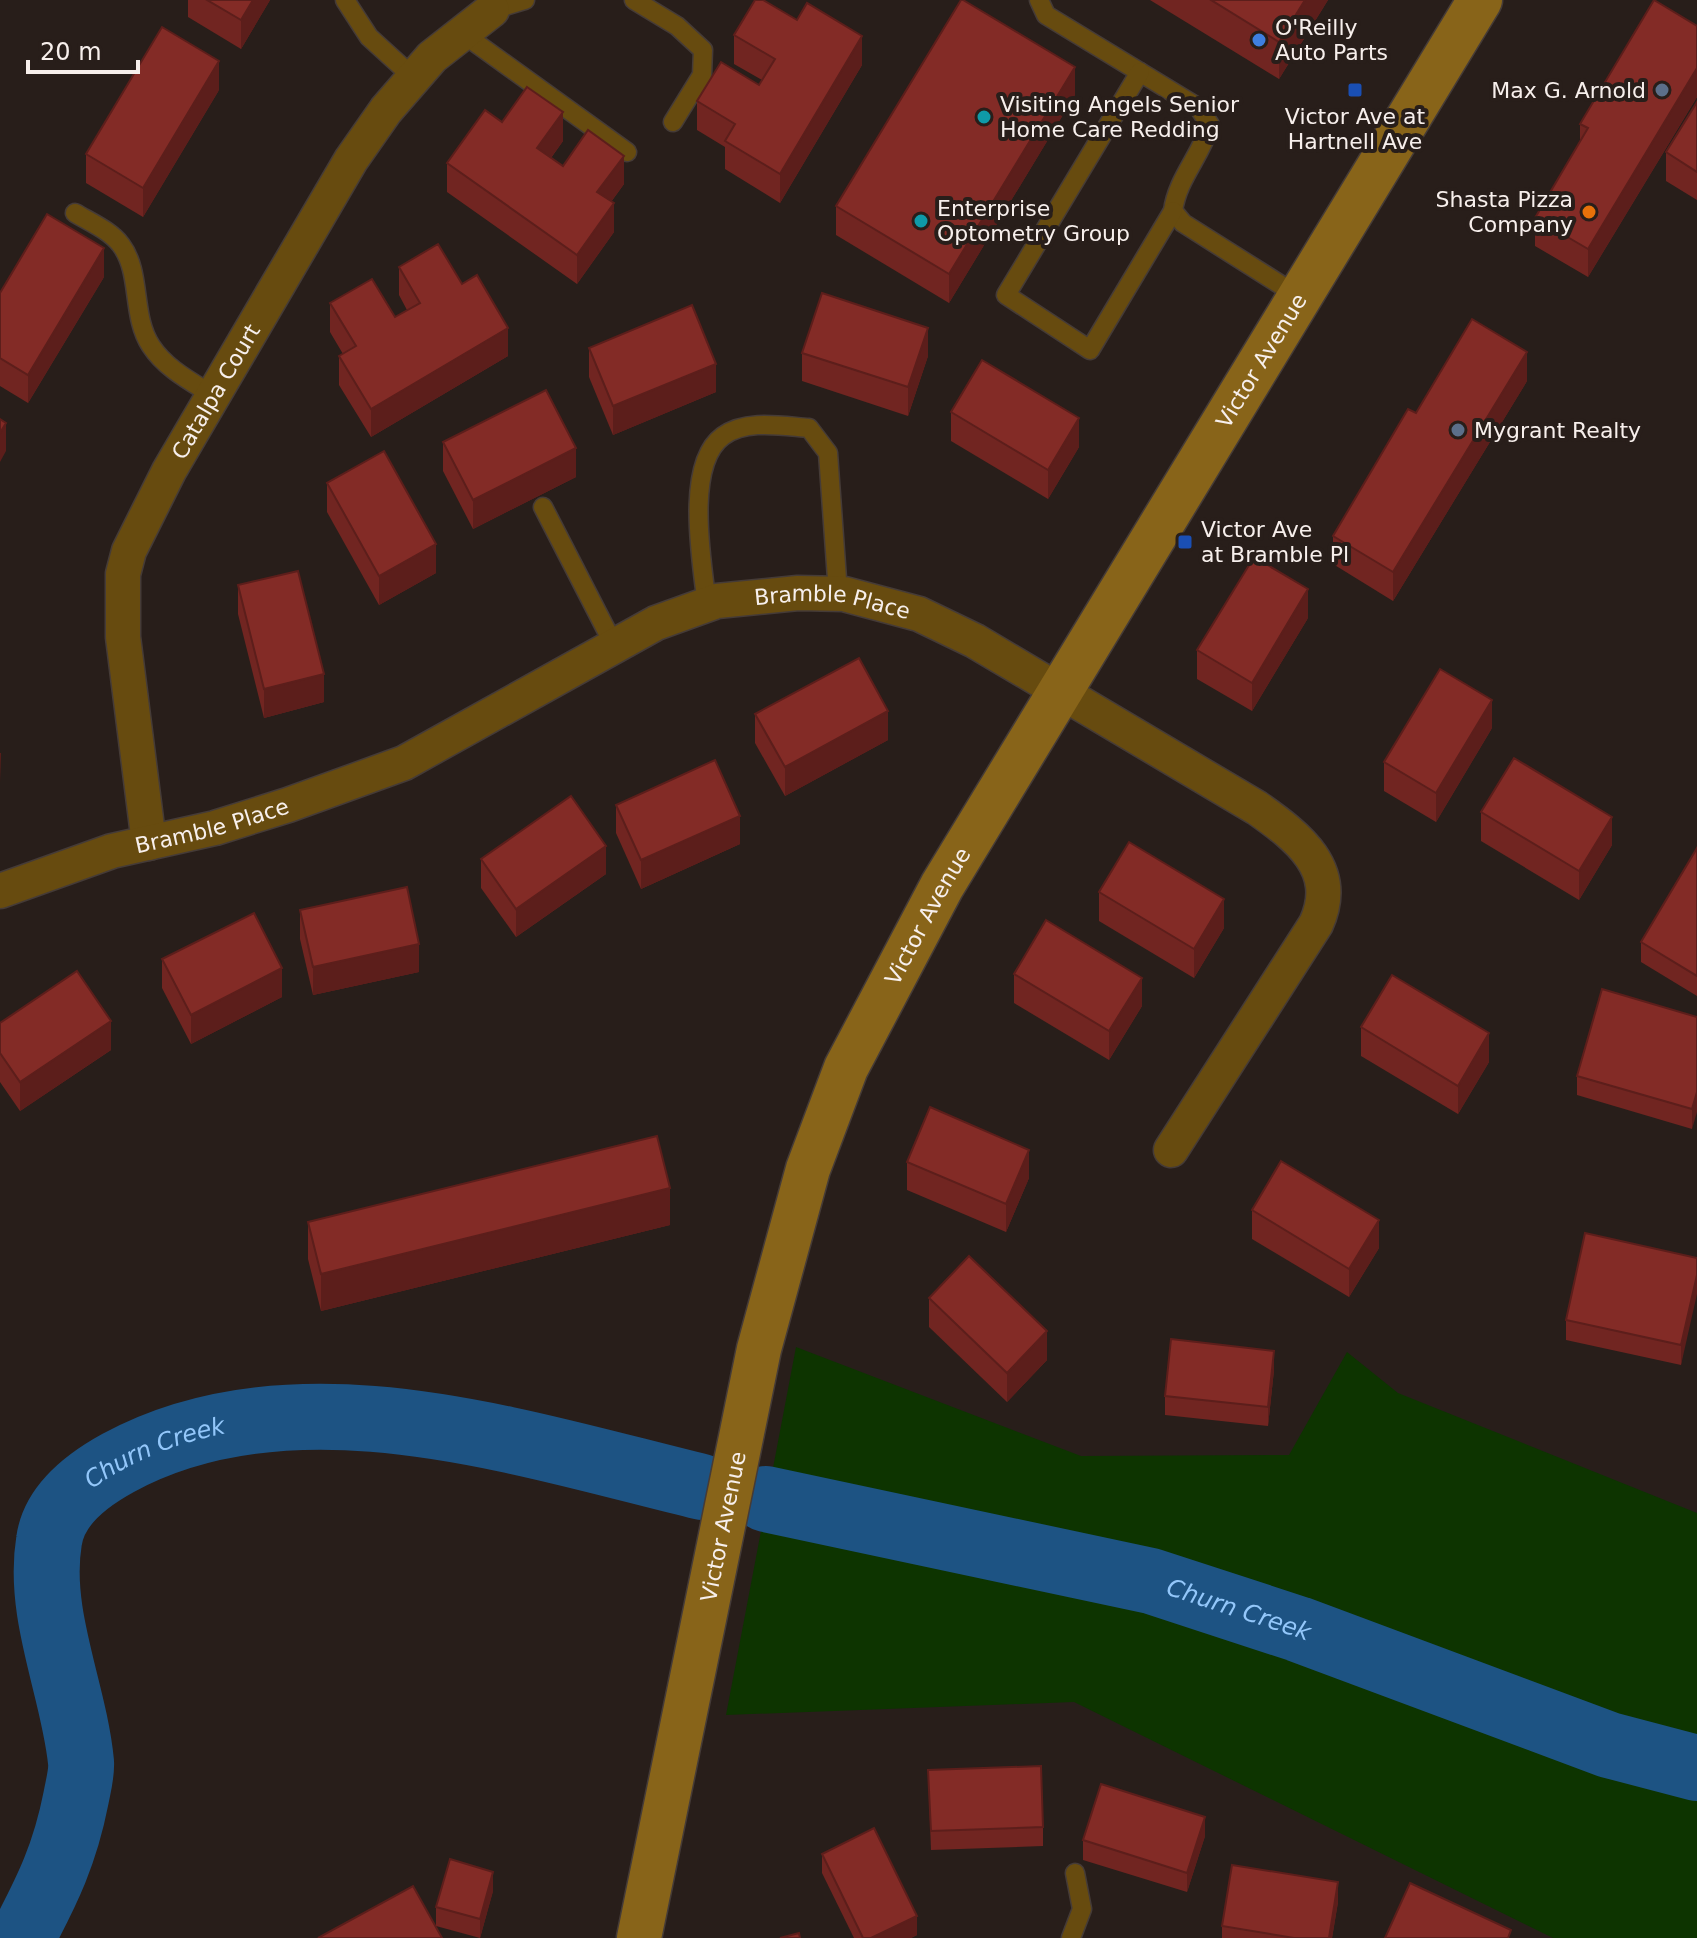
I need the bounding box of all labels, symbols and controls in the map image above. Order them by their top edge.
place label: O'Reilly Auto Parts [1275,15,1388,65]
scale bar [28,24,138,74]
marker: O'Reilly Auto Parts [1250,31,1268,49]
text: 20 m [40,38,102,66]
place label: Max G. Arnold [1491,78,1646,103]
marker: Victor Ave at Hartnell Ave [1346,81,1364,99]
marker: Max G. Arnold [1653,81,1671,99]
place label: Visiting Angels Senior Home Care Redding [1000,92,1240,142]
place label: Victor Ave at Hartnell Ave [1285,104,1426,154]
marker: Visiting Angels Senior Home Care Redding [975,108,993,126]
place label: Shasta Pizza Company [1436,187,1573,237]
place label: Enterprise Optometry Group [937,196,1130,246]
marker: Shasta Pizza Company [1580,203,1598,221]
marker: Enterprise Optometry Group [912,212,930,230]
street label: Victor Avenue [1211,289,1312,433]
street label: Catalpa Court [167,319,265,464]
place label: Mygrant Realty [1474,418,1641,443]
marker: Mygrant Realty [1449,421,1467,439]
place label: Victor Ave at Bramble Pl [1201,517,1349,567]
marker: Victor Ave at Bramble Pl [1176,533,1194,551]
street label: Bramble Place [753,581,913,624]
street label: Bramble Place [133,794,292,858]
street label: Victor Avenue [880,843,975,989]
water label: Churn Creek [79,1411,228,1494]
street label: Victor Avenue [696,1449,751,1604]
water label: Churn Creek [1163,1573,1316,1647]

